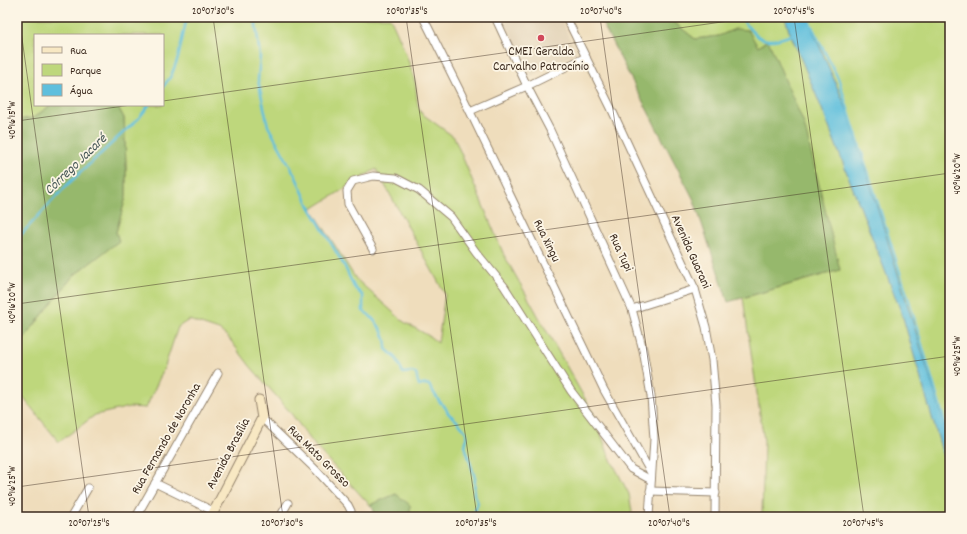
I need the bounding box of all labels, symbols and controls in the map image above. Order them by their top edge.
text: 20°07'30"S [192,5,234,19]
text: 20°07'35"S [386,5,428,19]
text: 20°07'40"S [580,5,622,19]
text: 20°07'45"S [773,5,815,19]
marker: CMEI Geralda Carvalho Patrocínio [536,33,546,43]
legend [34,34,164,106]
text: Rua [70,43,87,60]
place label: CMEI Geralda Carvalho Patrocínio [493,43,589,77]
text: Parque [70,63,101,80]
text: Água [70,83,93,100]
text: 40°16'15"W [6,101,20,139]
water label: Córrego Jacaré [40,129,113,200]
text: 40°16'20"W [951,153,965,195]
street label: Avenida Guarani [665,212,715,293]
street label: Rua Xingu [528,216,564,266]
street label: Rua Tupi [603,231,637,276]
text: 40°16'20"W [6,282,20,324]
text: 40°16'25"W [951,336,965,376]
street label: Rua Fernando de Noronha [127,379,207,498]
street label: Avenida Brasília [202,414,256,493]
street label: Rua Mato Grosso [282,421,354,493]
text: 40°16'25"W [6,466,20,506]
text: 20°07'25"S [68,517,110,531]
text: 20°07'30"S [261,517,303,531]
text: 20°07'35"S [455,517,497,531]
text: 20°07'40"S [648,517,690,531]
text: 20°07'45"S [842,517,884,531]

